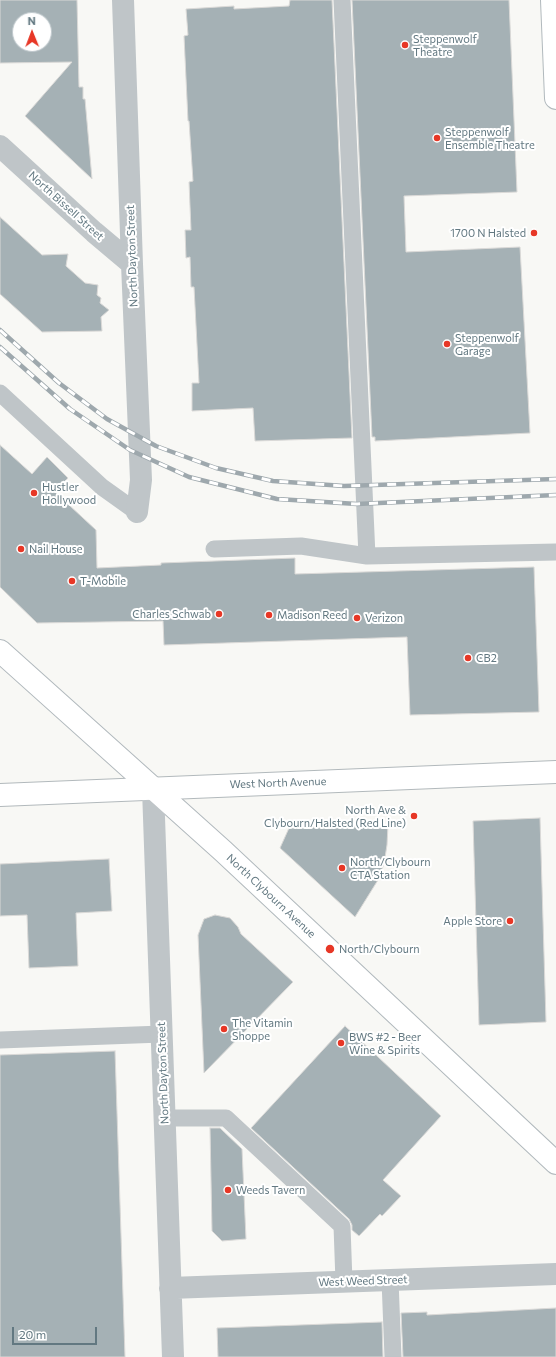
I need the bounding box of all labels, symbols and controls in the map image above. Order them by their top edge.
north arrow [12,12,52,52]
text: N [28,14,36,27]
place label: Steppenwolf Theatre [413,32,477,58]
marker: Steppenwolf Theatre [400,40,410,50]
place label: Steppenwolf Ensemble Theatre [445,125,535,151]
marker: Steppenwolf Ensemble Theatre [432,133,442,143]
street label: North Bissell Street [26,169,106,243]
street label: North Dayton Street [124,205,140,307]
place label: 1700 N Halsted [450,226,526,240]
marker: 1700 N Halsted [529,228,539,238]
place label: Steppenwolf Garage [455,331,519,357]
marker: Steppenwolf Garage [442,339,452,349]
place label: Hustler Hollywood [42,480,96,506]
marker: Hustler Hollywood [29,488,39,498]
place label: Nail House [29,542,83,556]
marker: Nail House [16,544,26,554]
place label: T-Mobile [80,574,126,588]
marker: T-Mobile [67,576,77,586]
place label: Charles Schwab [132,607,211,621]
place label: Madison Reed [277,608,347,622]
marker: Charles Schwab [214,609,224,619]
marker: Madison Reed [264,610,274,620]
place label: Verizon [365,611,403,625]
marker: Verizon [352,613,362,623]
place label: CB2 [476,651,497,665]
marker: CB2 [463,653,473,663]
street label: West North Avenue [229,775,327,791]
place label: North Ave & Clybourn/Halsted (Red Line) [264,803,406,829]
marker: North Ave & Clybourn/Halsted (Red Line) [409,811,419,821]
street label: North Clybourn Avenue [224,851,318,941]
place label: North/Clybourn CTA Station [350,855,431,881]
marker: North/Clybourn CTA Station [337,863,347,873]
place label: Apple Store [443,914,502,928]
marker: Apple Store [505,916,515,926]
place label: North/Clybourn [339,942,420,956]
marker: North/Clybourn [324,943,336,955]
place label: The Vitamin Shoppe [232,1016,293,1042]
street label: North Dayton Street [155,1022,171,1124]
marker: The Vitamin Shoppe [219,1024,229,1034]
place label: BWS #2 - Beer Wine & Spirits [349,1030,421,1056]
marker: BWS #2 - Beer Wine & Spirits [336,1038,346,1048]
place label: Weeds Tavern [236,1183,305,1197]
marker: Weeds Tavern [223,1185,233,1195]
street label: West Weed Street [318,1273,408,1289]
scale bar [14,1319,99,1345]
text: 20 m [19,1327,46,1341]

